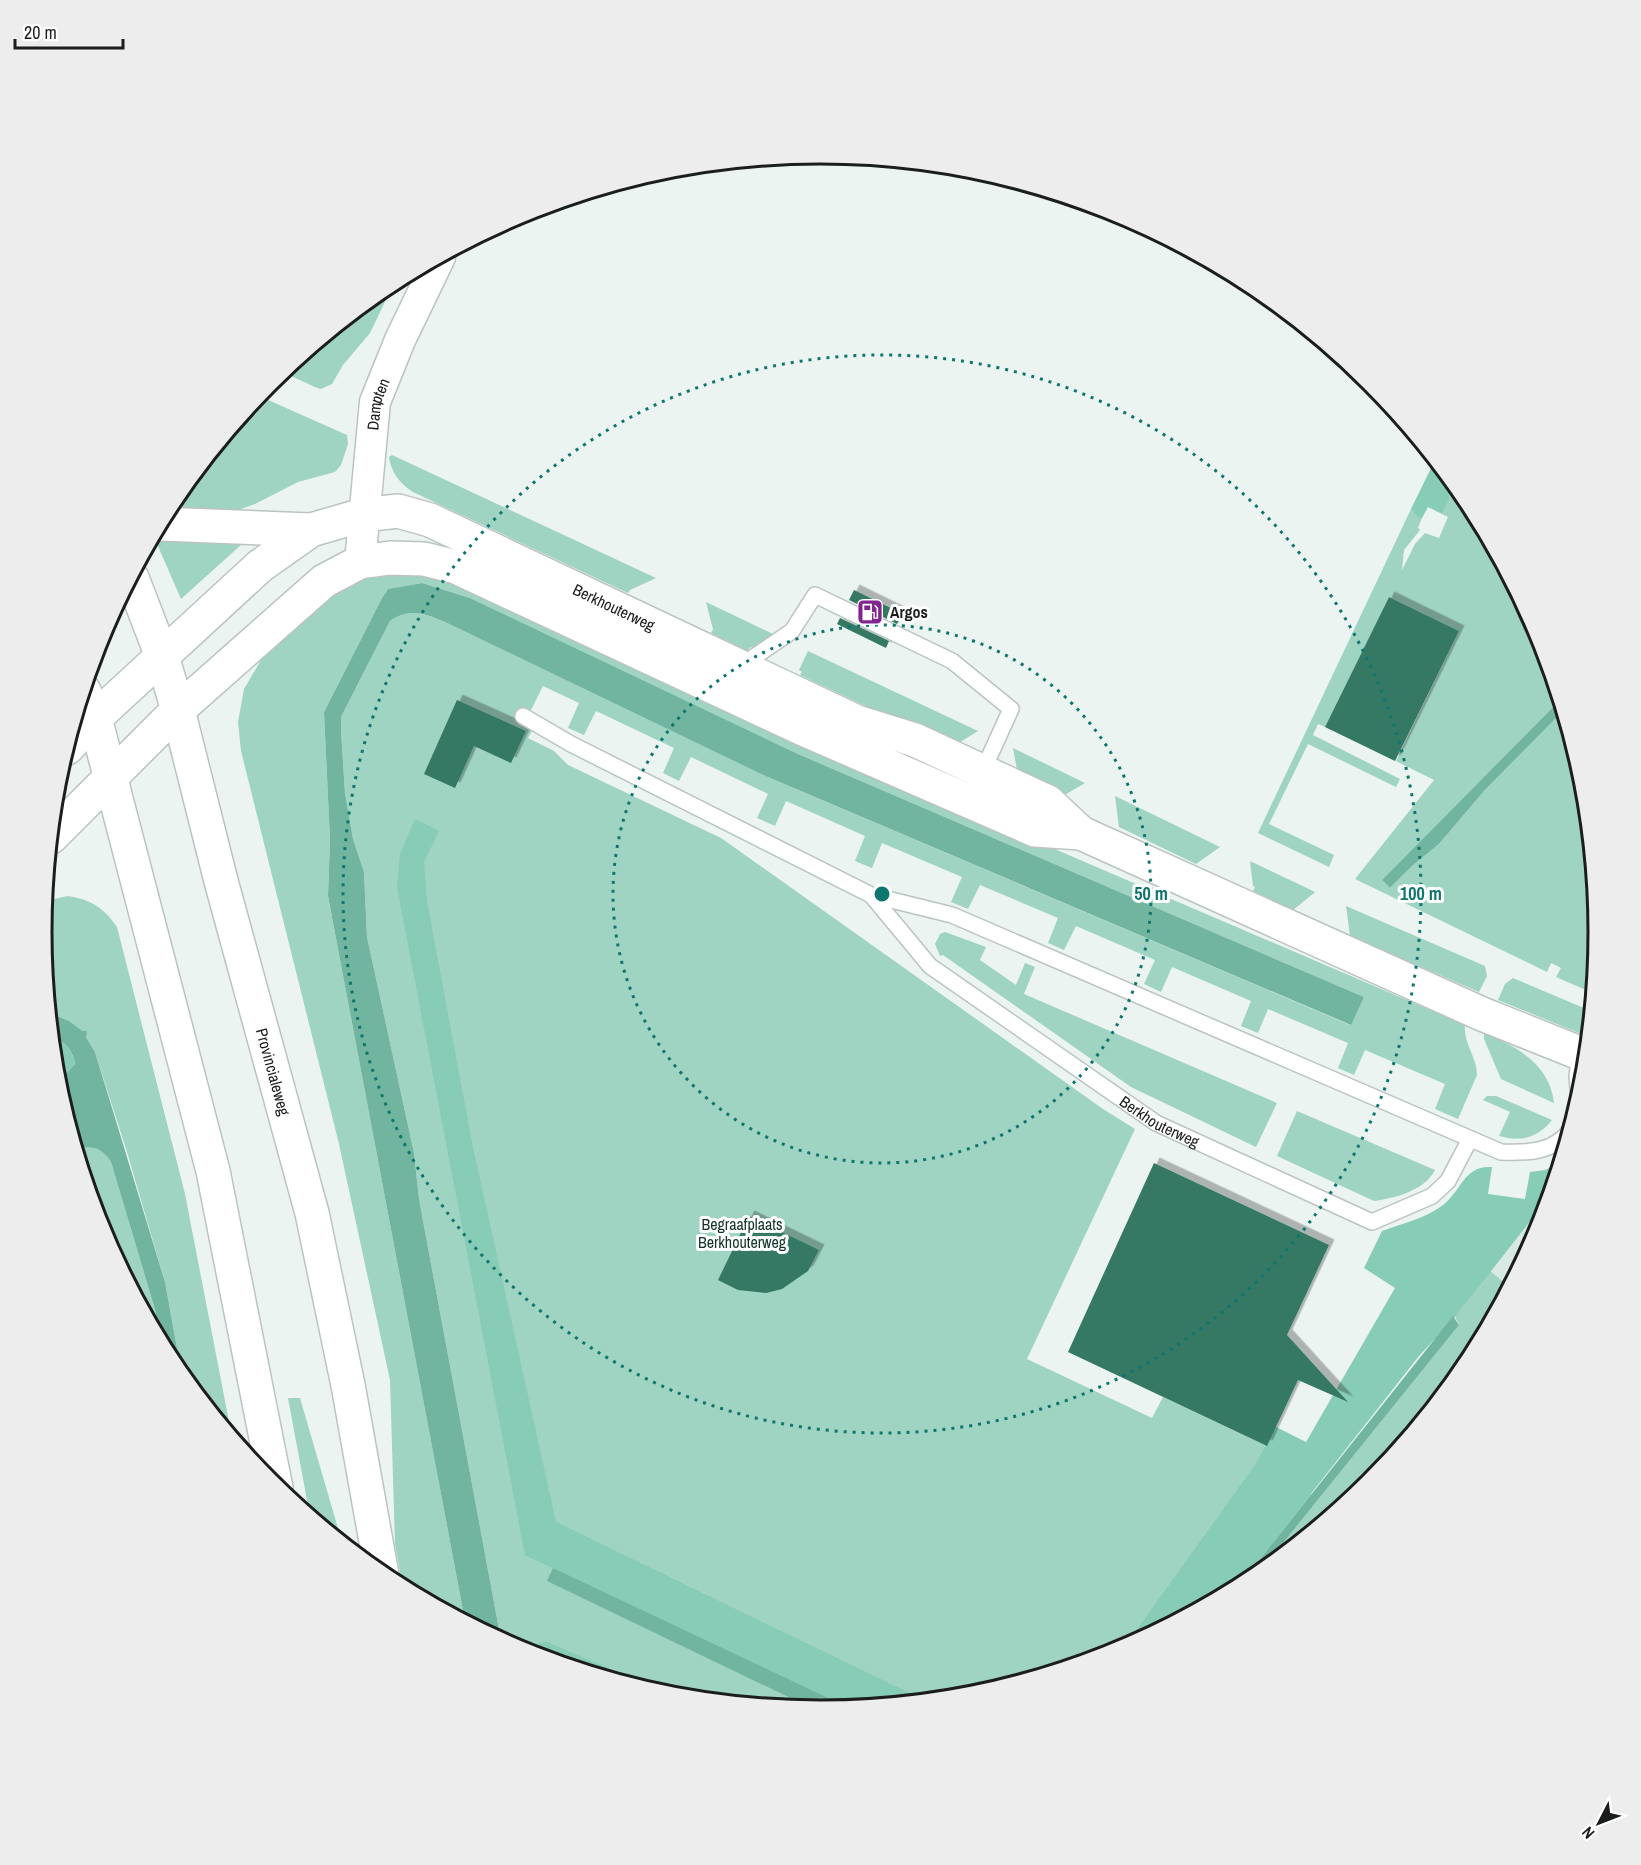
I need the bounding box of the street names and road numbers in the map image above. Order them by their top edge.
street label: Dampten [361,375,395,431]
street label: Berkhouterweg [569,578,659,636]
street label: Provincialeweg [251,1026,296,1119]
street label: Berkhouterweg [1116,1090,1204,1153]

